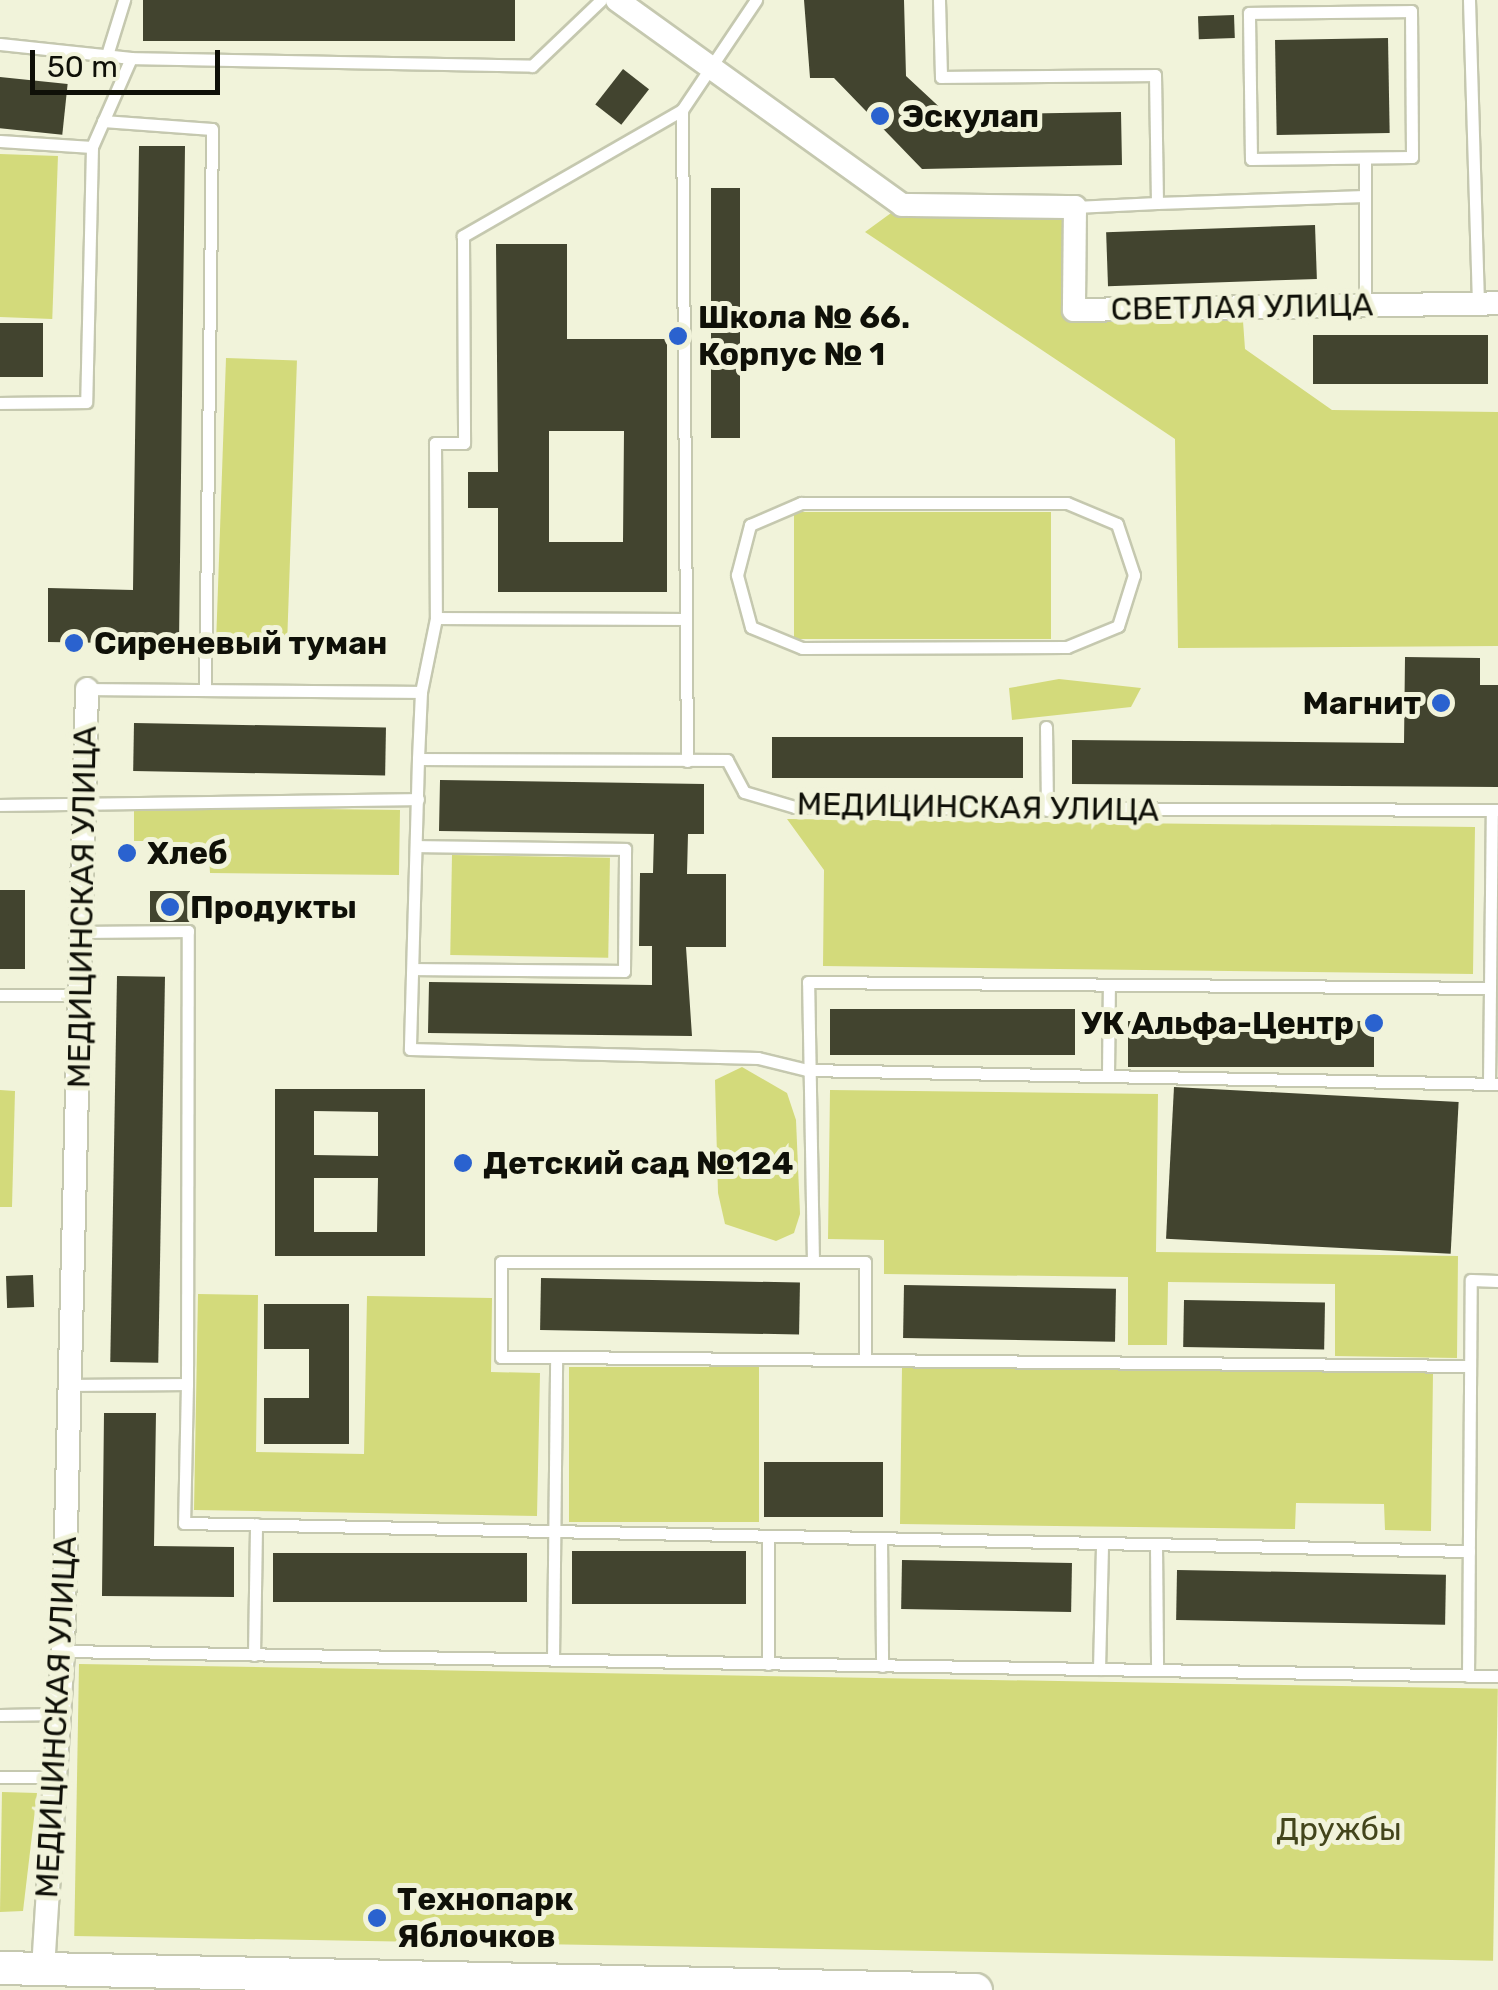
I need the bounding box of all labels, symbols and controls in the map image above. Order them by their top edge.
scale bar [35,30,225,92]
text: 50 m [47,49,118,85]
place label: Эскулап [902,97,1039,135]
marker: Эскулап [867,103,893,129]
street label: СВЕТЛАЯ УЛИЦА [1110,286,1374,328]
place label: Школа № 66. Корпус № 1 [698,299,910,374]
marker: Школа № 66. Корпус № 1 [667,325,689,347]
place label: Сиреневый туман [94,624,387,662]
marker: Сиреневый туман [63,632,85,654]
place label: Магнит [1303,684,1421,722]
marker: Магнит [1430,692,1452,714]
street label: МЕДИЦИНСКАЯ УЛИЦА [60,725,104,1089]
street label: МЕДИЦИНСКАЯ УЛИЦА [796,785,1160,829]
place label: Хлеб [147,834,228,872]
marker: Хлеб [116,842,138,864]
place label: Продукты [190,888,357,926]
marker: Продукты [159,896,181,918]
place label: УК Альфа-Центр [1081,1004,1354,1042]
marker: УК Альфа-Центр [1363,1012,1385,1034]
place label: Детский сад №124 [483,1144,794,1182]
marker: Детский сад №124 [452,1152,474,1174]
street label: МЕДИЦИНСКАЯ УЛИЦА [27,1535,85,1899]
park label: Дружбы [1276,1810,1402,1848]
place label: Технопарк Яблочков [397,1881,574,1956]
marker: Технопарк Яблочков [366,1907,388,1929]

